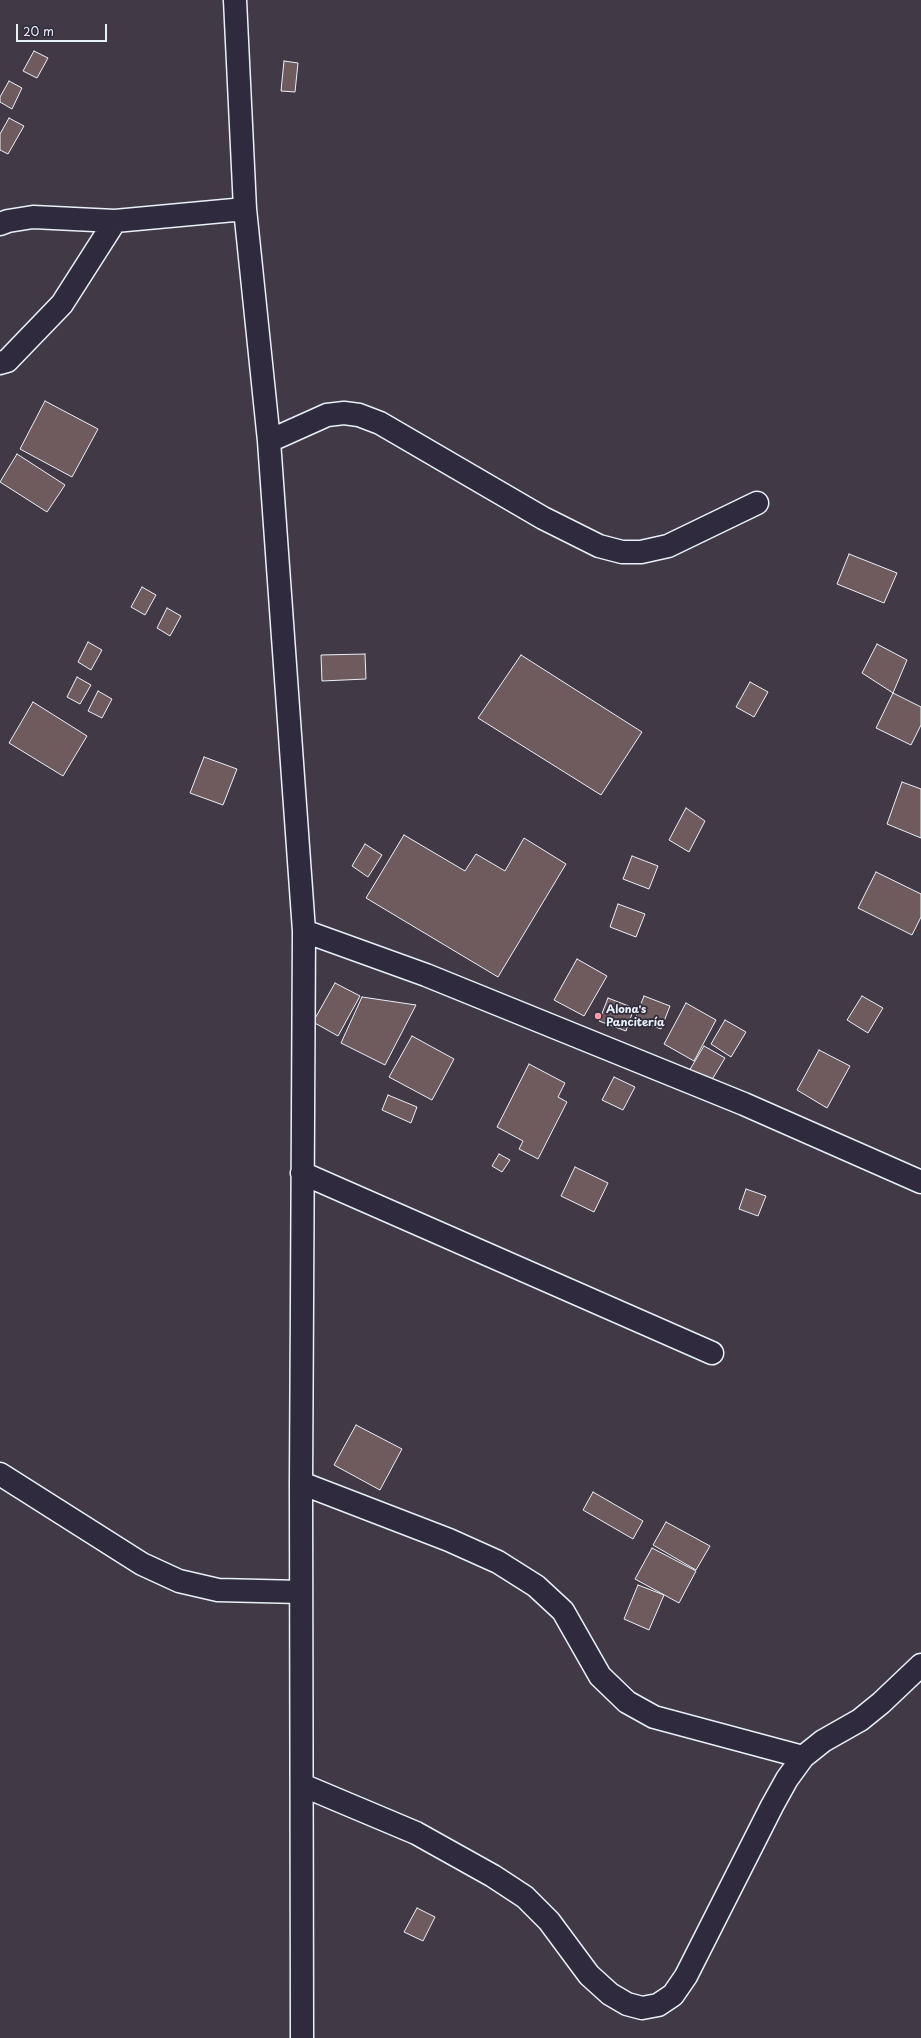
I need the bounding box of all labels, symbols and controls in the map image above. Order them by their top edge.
scale bar [18,16,109,42]
text: 20 m [23,22,54,40]
place label: Alona's Pancitería [606,1003,665,1029]
marker: Alona's Pancitería [593,1011,603,1021]

